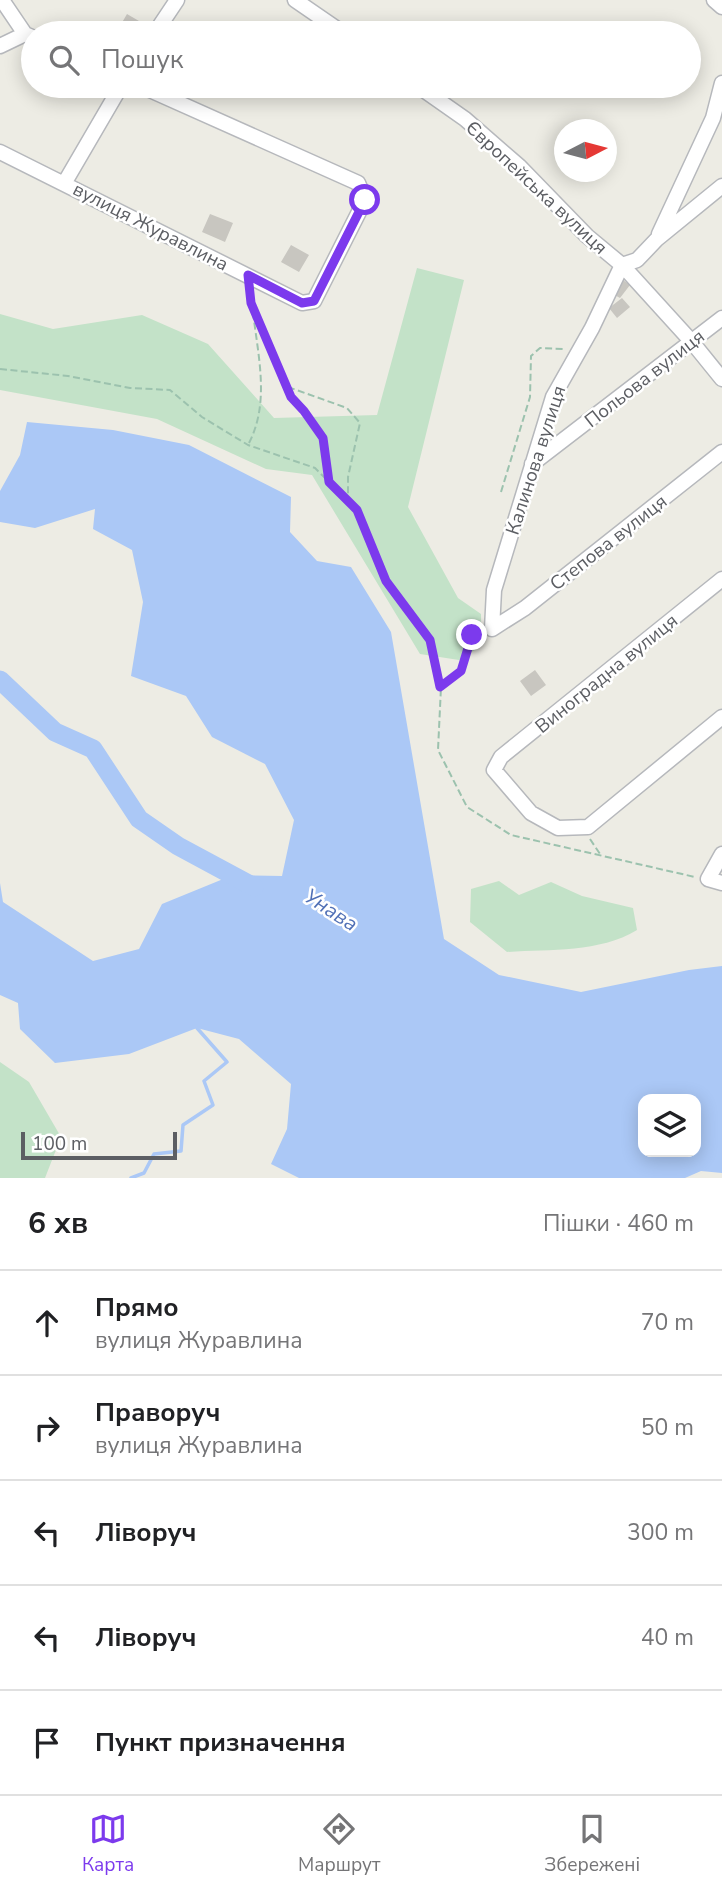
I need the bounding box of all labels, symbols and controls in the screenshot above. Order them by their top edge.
search box [21,21,701,98]
icon: search [45,41,83,79]
text: Пошук [101,42,183,77]
street label: Європейська вулиця [460,115,613,260]
north arrow [554,119,617,182]
street label: вулиця Журавлина [68,176,233,277]
route start [349,184,380,215]
street label: Польова вулиця [579,324,710,434]
street label: Калинова вулиця [500,382,572,538]
street label: Степова вулиця [545,489,673,597]
street label: Виноградна вулиця [530,608,683,739]
route end [456,619,487,650]
water label: Унава [299,882,363,938]
map controls [638,1094,701,1157]
button: layers [638,1094,701,1157]
scale bar [21,1129,177,1161]
text: 100 m [32,1131,87,1157]
text: 6 хв [28,1203,88,1244]
text: Пішки · 460 m [543,1208,694,1239]
text: Прямо [95,1290,179,1325]
icon: ahead [28,1304,66,1342]
text: 70 m [641,1307,694,1338]
text: вулиця Журавлина [95,1325,303,1356]
text: Праворуч [95,1395,220,1430]
icon: right [28,1409,66,1447]
text: 50 m [641,1412,694,1443]
text: вулиця Журавлина [95,1430,303,1461]
icon: left [28,1514,66,1552]
text: Ліворуч [95,1515,196,1550]
text: 300 m [627,1517,694,1548]
icon: left [28,1619,66,1657]
text: Ліворуч [95,1620,196,1655]
text: 40 m [641,1622,694,1653]
icon: arrive [28,1724,66,1762]
text: Пункт призначення [95,1725,346,1760]
tab: Карта [82,1810,134,1878]
tab: Маршрут [298,1810,381,1878]
tab: Збережені [544,1810,640,1878]

